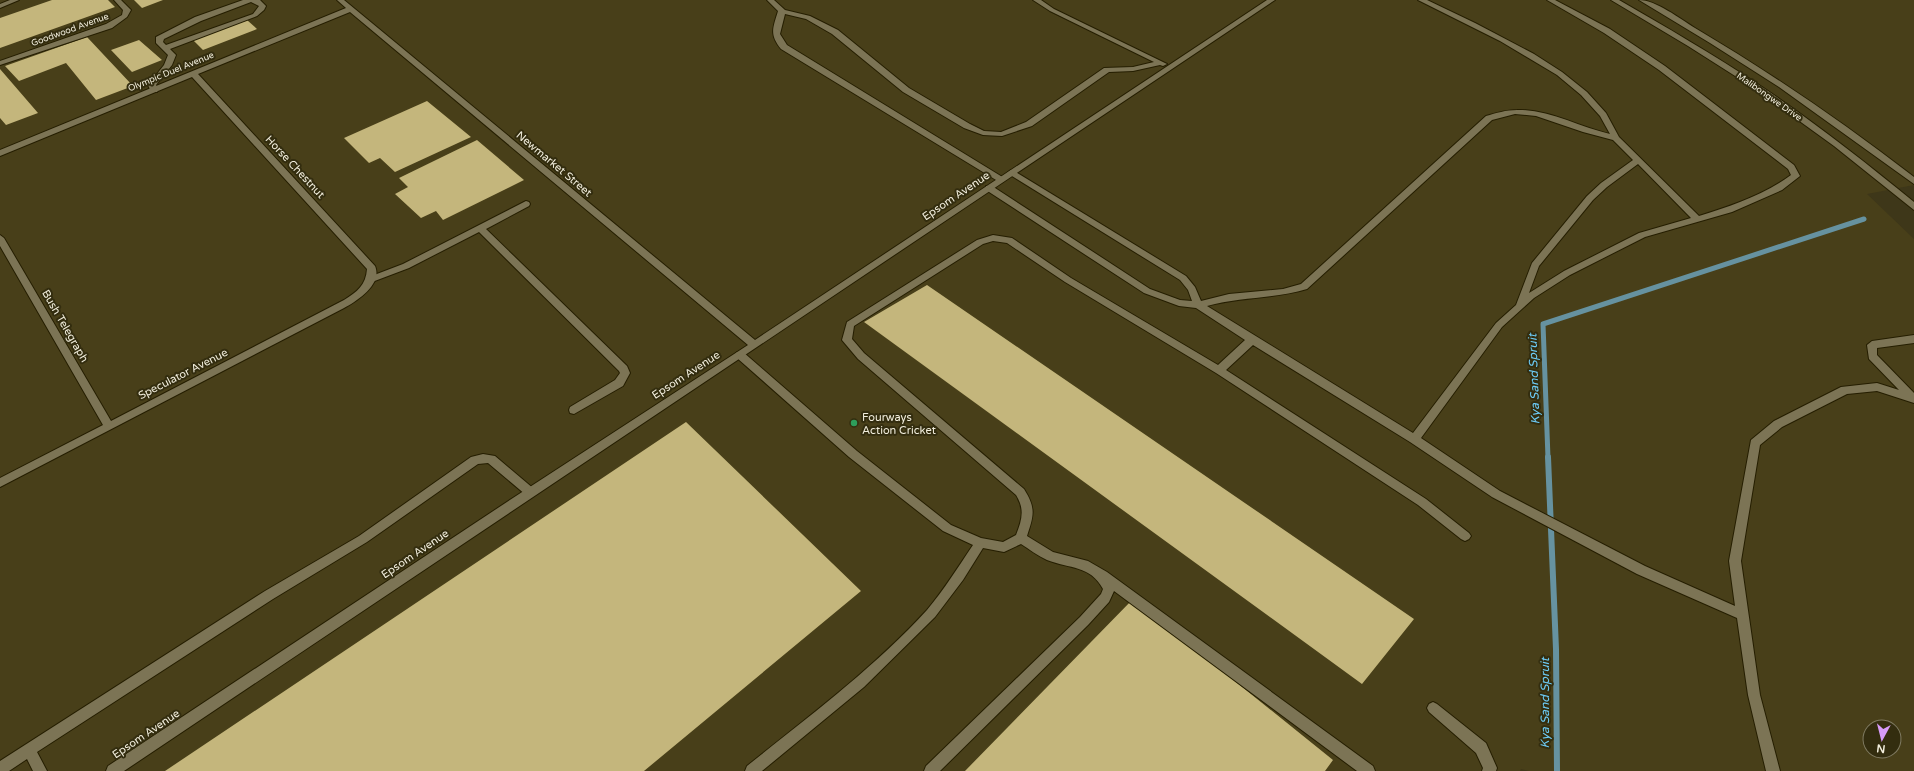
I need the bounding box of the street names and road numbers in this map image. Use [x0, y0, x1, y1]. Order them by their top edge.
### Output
street label: Goodwood Avenue [30, 11, 110, 49]
street label: Olympic Duel Avenue [126, 50, 216, 94]
street label: Malibongwe Drive [1734, 70, 1804, 124]
street label: Newmarket Street [514, 129, 594, 199]
street label: Horse Chestnut [263, 133, 327, 201]
street label: Epsom Avenue [920, 169, 992, 223]
street label: Bush Telegraph [39, 288, 91, 364]
street label: Speculator Avenue [136, 346, 230, 402]
street label: Epsom Avenue [650, 348, 722, 402]
street label: Epsom Avenue [379, 527, 451, 581]
street label: Epsom Avenue [110, 707, 182, 761]

